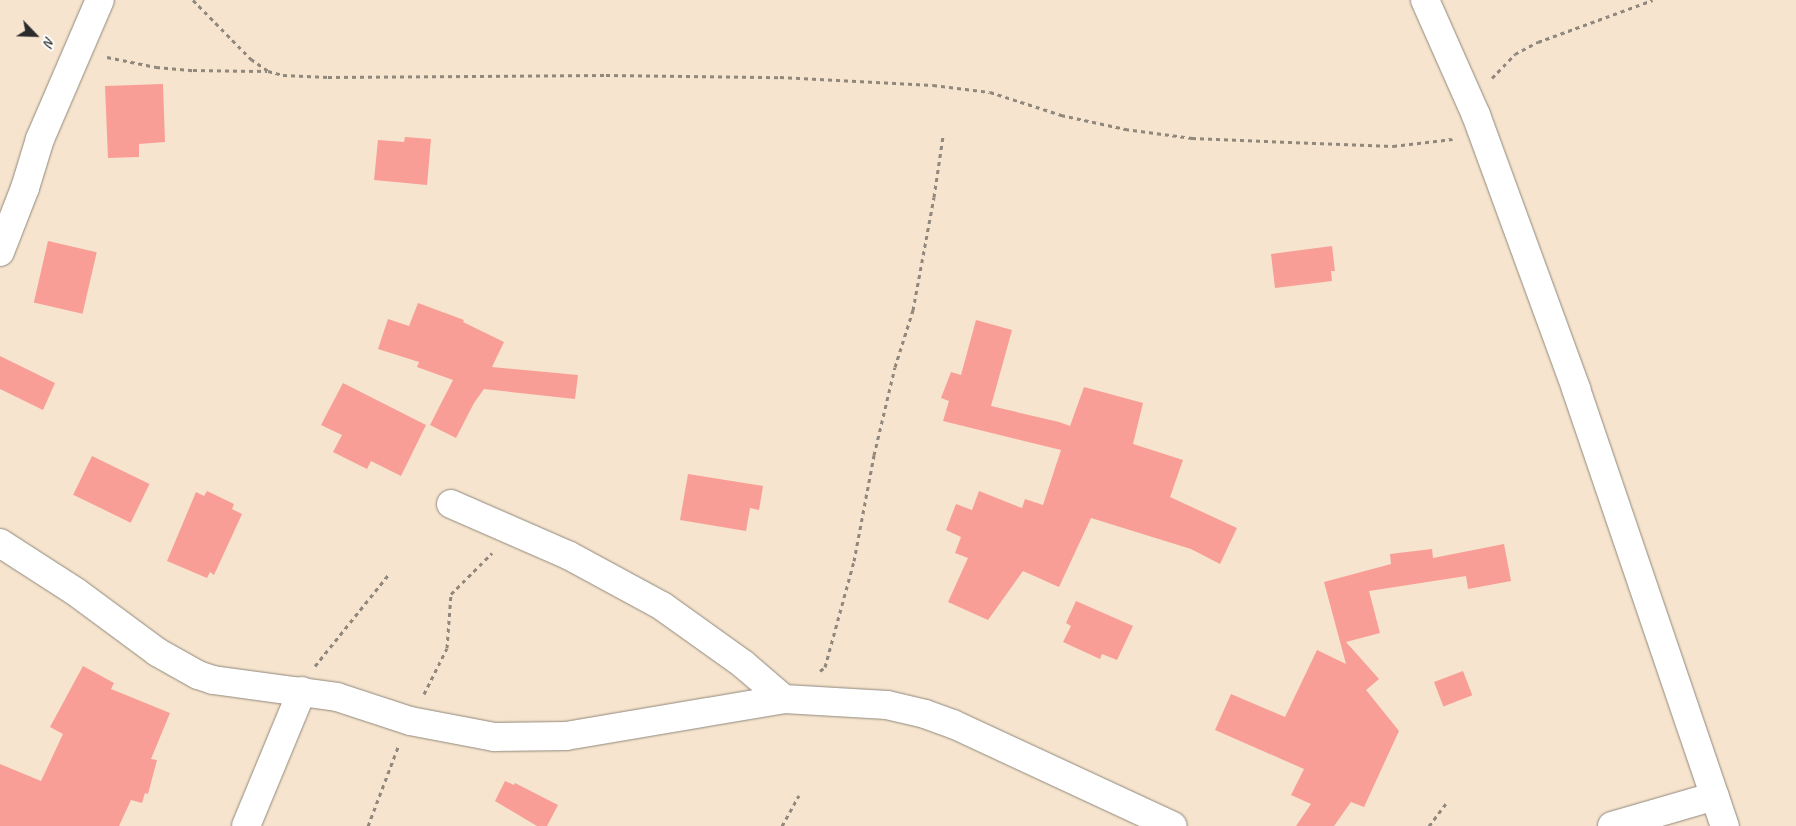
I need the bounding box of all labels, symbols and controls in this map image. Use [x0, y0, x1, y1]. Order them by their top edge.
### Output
north arrow [10, 10, 60, 60]
text: N [40, 34, 59, 49]

